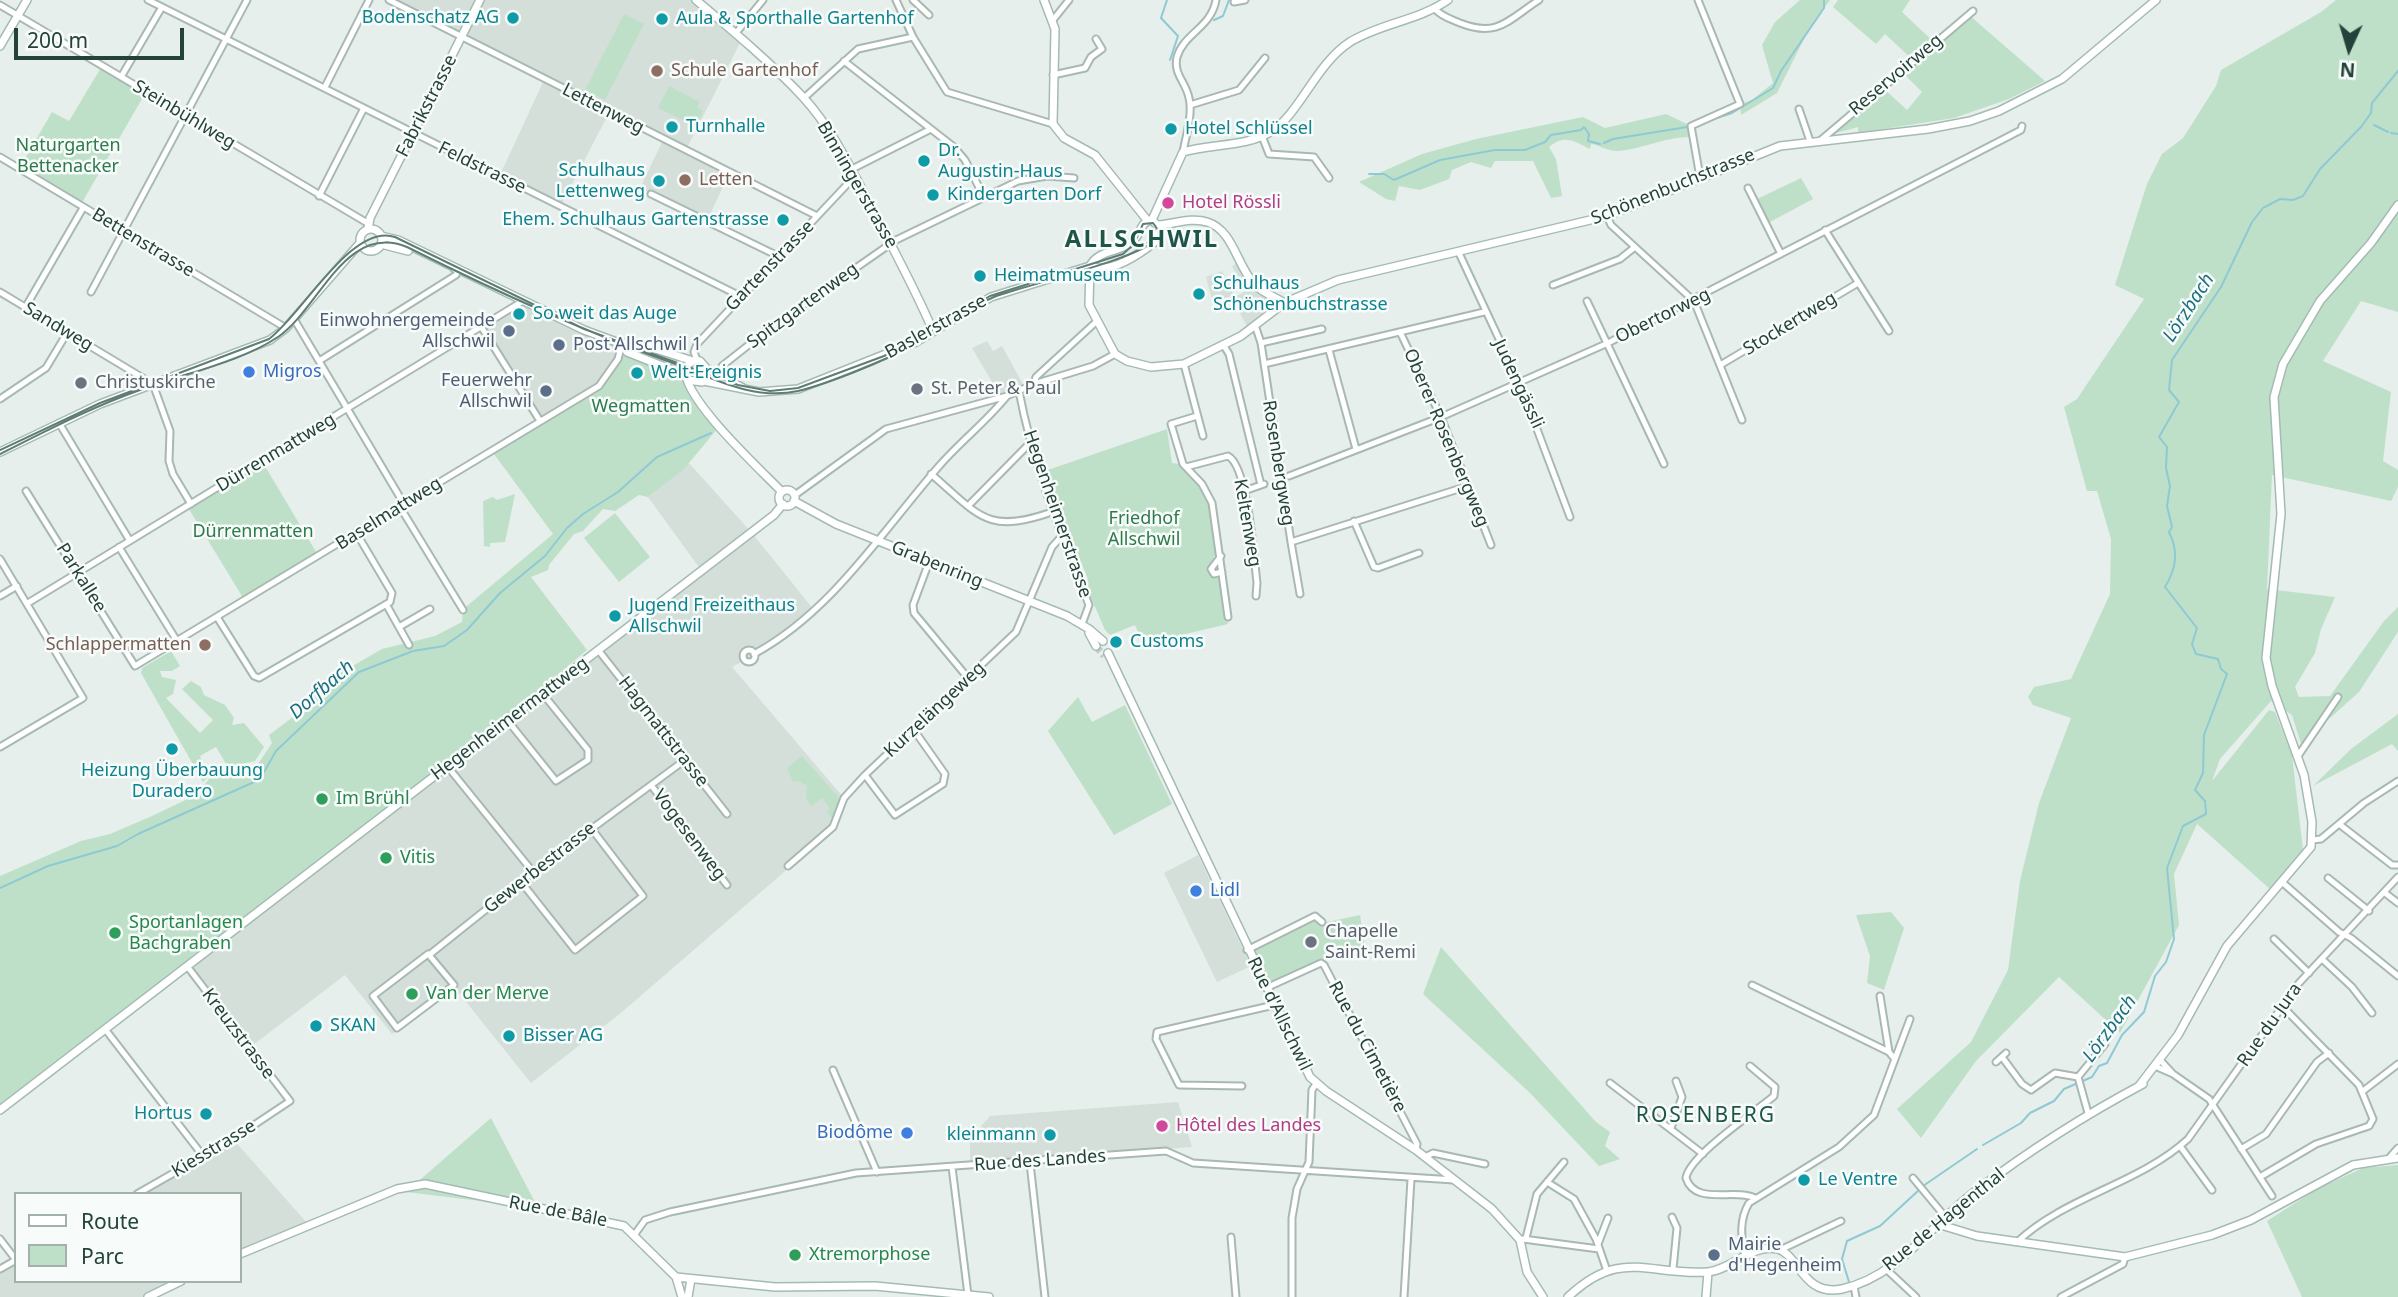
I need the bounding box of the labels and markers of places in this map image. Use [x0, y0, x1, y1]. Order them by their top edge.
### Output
place label: Bodenschatz AG [362, 7, 499, 29]
place label: Aula & Sporthalle Gartenhof [676, 8, 914, 30]
marker: Bodenschatz AG [505, 10, 521, 26]
marker: Aula & Sporthalle Gartenhof [654, 11, 670, 27]
place label: Schule Gartenhof [671, 60, 818, 82]
marker: Schule Gartenhof [649, 63, 665, 79]
place label: Turnhalle [686, 116, 765, 138]
place label: Hotel Schlüssel [1185, 118, 1313, 140]
marker: Turnhalle [664, 119, 680, 135]
marker: Hotel Schlüssel [1163, 121, 1179, 137]
place label: Dr. Augustin-Haus [938, 140, 1063, 182]
marker: Dr. Augustin-Haus [916, 153, 932, 169]
place label: Schulhaus Lettenweg [556, 160, 645, 202]
place label: Letten [699, 169, 753, 191]
marker: Letten [677, 172, 693, 188]
marker: Schulhaus Lettenweg [651, 173, 667, 189]
place label: Kindergarten Dorf [947, 184, 1101, 206]
marker: Kindergarten Dorf [925, 187, 941, 203]
place label: Hotel Rössli [1182, 192, 1281, 214]
marker: Hotel Rössli [1160, 195, 1176, 211]
place label: Ehem. Schulhaus Gartenstrasse [502, 209, 769, 231]
marker: Ehem. Schulhaus Gartenstrasse [775, 212, 791, 228]
place label: Heimatmuseum [994, 265, 1130, 287]
marker: Heimatmuseum [972, 268, 988, 284]
place label: Schulhaus Schönenbuchstrasse [1213, 273, 1388, 316]
marker: Schulhaus Schönenbuchstrasse [1191, 286, 1207, 302]
place label: So weit das Auge [533, 303, 677, 325]
marker: So weit das Auge [511, 306, 527, 322]
place label: Einwohnergemeinde Allschwil [319, 310, 495, 352]
marker: Einwohnergemeinde Allschwil [501, 323, 517, 339]
place label: Post Allschwil 1 [573, 334, 702, 356]
marker: Post Allschwil 1 [551, 337, 567, 353]
place label: Migros [263, 361, 322, 383]
place label: Welt-Ereignis [651, 362, 762, 384]
marker: Migros [241, 364, 257, 380]
marker: Welt-Ereignis [629, 365, 645, 381]
place label: Feuerwehr Allschwil [441, 370, 532, 412]
place label: Christuskirche [95, 372, 216, 394]
marker: Christuskirche [73, 375, 89, 391]
place label: St. Peter & Paul [931, 378, 1061, 400]
marker: St. Peter & Paul [909, 381, 925, 397]
marker: Feuerwehr Allschwil [538, 383, 554, 399]
place label: Jugend Freizeithaus Allschwil [629, 595, 795, 638]
marker: Jugend Freizeithaus Allschwil [607, 608, 623, 624]
place label: Customs [1130, 631, 1204, 653]
place label: Schlappermatten [46, 634, 191, 656]
marker: Customs [1108, 634, 1124, 650]
marker: Schlappermatten [197, 637, 213, 653]
marker: Heizung Überbauung Duradero [164, 741, 180, 757]
place label: Heizung Überbauung Duradero [81, 760, 263, 802]
place label: Im Brühl [336, 788, 410, 810]
marker: Im Brühl [314, 791, 330, 807]
place label: Vitis [400, 847, 435, 869]
marker: Vitis [378, 850, 394, 866]
place label: Lidl [1210, 880, 1240, 902]
marker: Lidl [1188, 883, 1204, 899]
place label: Sportanlagen Bachgraben [129, 912, 243, 954]
place label: Chapelle Saint-Remi [1325, 921, 1416, 964]
marker: Sportanlagen Bachgraben [107, 925, 123, 941]
marker: Chapelle Saint-Remi [1303, 934, 1319, 950]
place label: Van der Merve [426, 983, 549, 1005]
marker: Van der Merve [404, 986, 420, 1002]
place label: SKAN [330, 1015, 376, 1037]
marker: SKAN [308, 1018, 324, 1034]
place label: Bisser AG [523, 1025, 603, 1047]
marker: Bisser AG [501, 1028, 517, 1044]
place label: Hortus [134, 1103, 192, 1125]
marker: Hortus [198, 1106, 214, 1122]
place label: Hôtel des Landes [1176, 1115, 1321, 1137]
marker: Hôtel des Landes [1154, 1118, 1170, 1134]
place label: Biodôme [817, 1122, 893, 1144]
place label: kleinmann [947, 1124, 1036, 1146]
marker: Biodôme [899, 1125, 915, 1141]
marker: kleinmann [1042, 1127, 1058, 1143]
place label: Le Ventre [1818, 1169, 1898, 1191]
marker: Le Ventre [1796, 1172, 1812, 1188]
place label: Mairie d'Hegenheim [1728, 1234, 1842, 1276]
place label: Xtremorphose [809, 1244, 930, 1266]
marker: Xtremorphose [787, 1247, 803, 1263]
marker: Mairie d'Hegenheim [1706, 1247, 1722, 1263]

